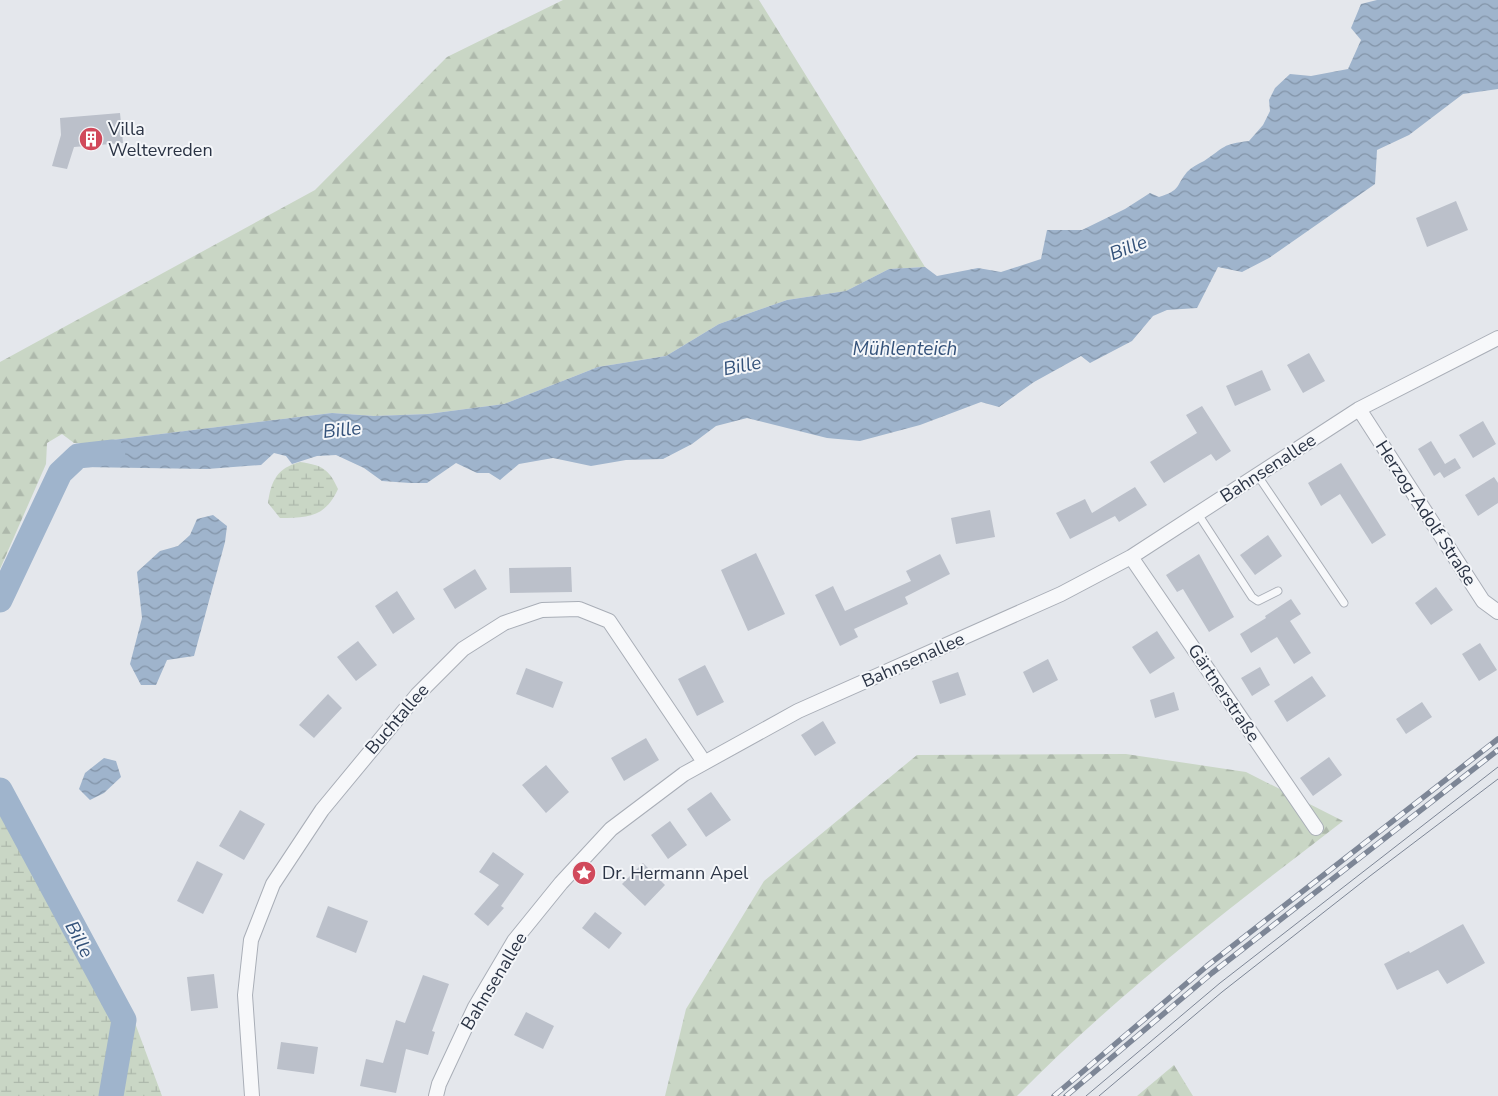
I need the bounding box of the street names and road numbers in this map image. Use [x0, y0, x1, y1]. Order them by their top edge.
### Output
street label: Bahnsenallee [1215, 428, 1321, 508]
street label: Herzog-Adolf Straße [1370, 436, 1482, 590]
street label: Bahnsenallee [858, 627, 968, 693]
street label: Gärtnerstraße [1182, 639, 1266, 747]
street label: Buchtallee [360, 679, 434, 759]
street label: Bahnsenallee [455, 928, 533, 1034]

